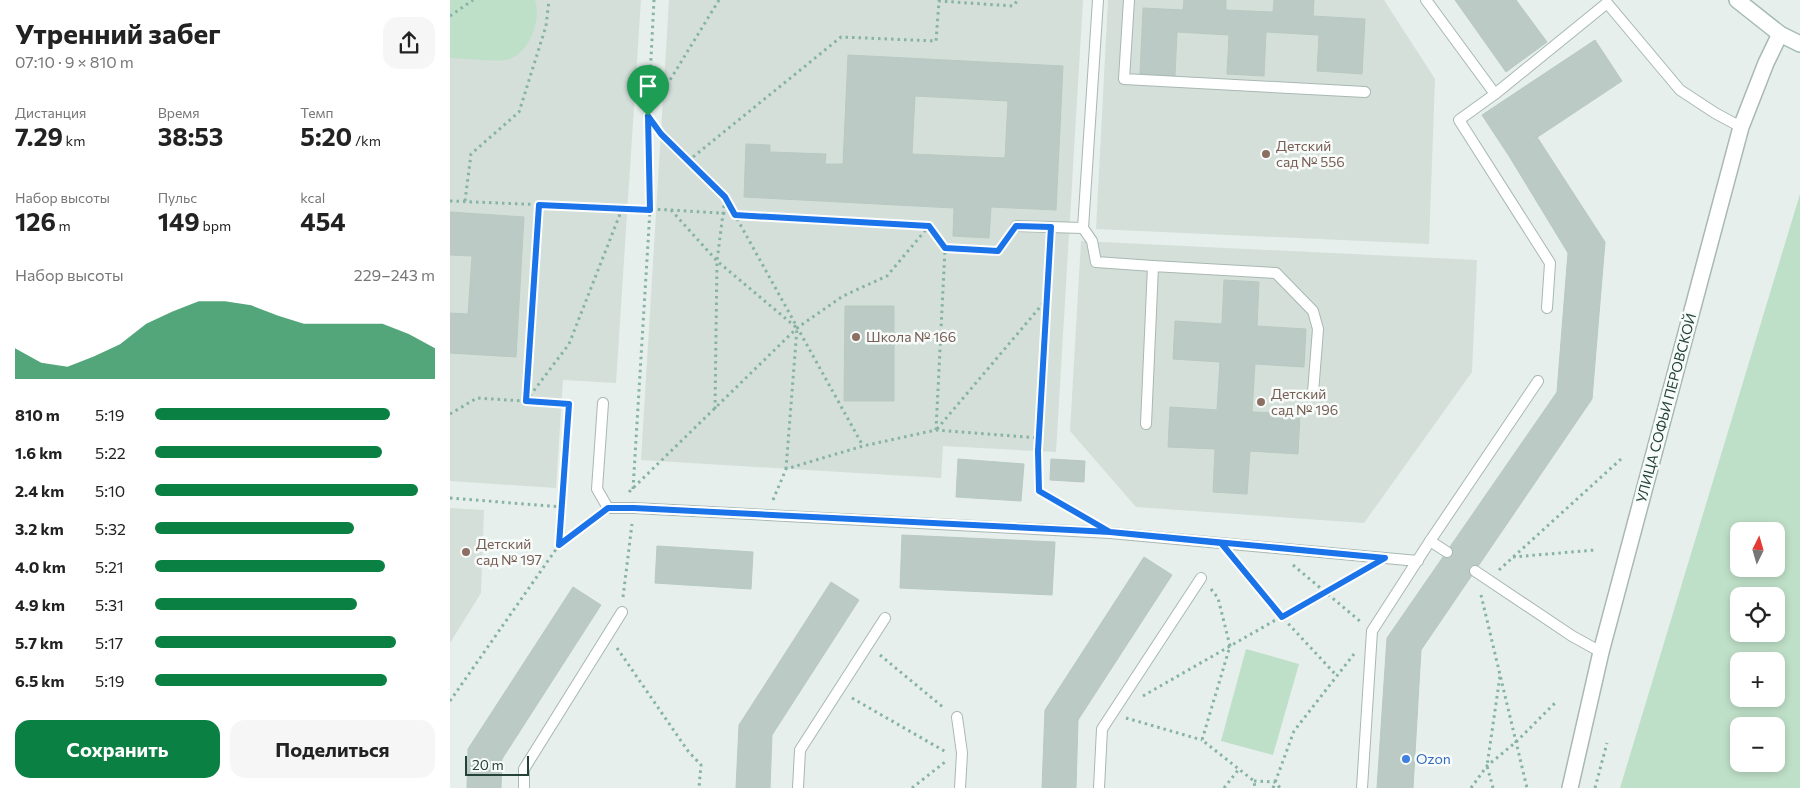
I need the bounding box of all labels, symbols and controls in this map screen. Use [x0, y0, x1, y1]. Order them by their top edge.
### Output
text: Утренний забег [15, 16, 221, 50]
button: share [383, 17, 435, 69]
text: 07:10 · 9 × 810 m [15, 52, 134, 71]
pin [627, 65, 669, 116]
icon: arrive [634, 72, 662, 100]
text: Дистанция [15, 104, 86, 121]
text: Время [158, 104, 200, 121]
text: Темп [300, 104, 334, 121]
text: 7.29 [15, 121, 63, 151]
text: 38:53 [158, 121, 223, 151]
text: 5:20 [300, 121, 352, 151]
text: km [63, 132, 85, 149]
text: /km [352, 132, 381, 149]
place label: Детский сад № 556 [1276, 137, 1345, 170]
marker: Детский сад № 556 [1260, 148, 1272, 160]
text: Набор высоты [15, 189, 110, 206]
text: Пульс [158, 189, 197, 206]
text: kcal [300, 189, 325, 206]
text: 126 [15, 206, 56, 236]
text: 149 [158, 206, 200, 236]
text: 454 [300, 206, 346, 236]
text: m [56, 217, 71, 234]
text: bpm [200, 217, 231, 234]
text: Набор высоты [15, 265, 124, 284]
text: 229–243 m [354, 265, 435, 284]
street label: УЛИЦА СОФЬИ ПЕРОВСКОЙ [1632, 311, 1699, 505]
place label: Школа № 166 [866, 328, 956, 345]
marker: Школа № 166 [850, 331, 862, 343]
place label: Детский сад № 196 [1271, 385, 1338, 418]
marker: Детский сад № 196 [1255, 396, 1267, 408]
text: 810 m [15, 405, 60, 424]
text: 5:19 [95, 405, 125, 424]
text: 1.6 km [15, 443, 62, 462]
text: 5:22 [95, 443, 126, 462]
text: 2.4 km [15, 481, 64, 500]
text: 5:10 [95, 481, 125, 500]
text: 3.2 km [15, 519, 64, 538]
text: 5:32 [95, 519, 126, 538]
north arrow [1730, 522, 1785, 578]
map controls [1730, 522, 1785, 772]
place label: Детский сад № 197 [476, 535, 542, 568]
marker: Детский сад № 197 [460, 546, 472, 558]
text: 4.0 km [15, 557, 66, 576]
text: 5:21 [95, 557, 124, 576]
button: locate [1730, 587, 1785, 642]
text: 4.9 km [15, 595, 65, 614]
text: 5:31 [95, 595, 124, 614]
text: 5.7 km [15, 633, 63, 652]
text: 5:17 [95, 633, 123, 652]
button: + [1730, 652, 1785, 707]
text: 6.5 km [15, 671, 64, 690]
text: 5:19 [95, 671, 125, 690]
button: − [1730, 717, 1785, 772]
button: Сохранить [15, 720, 220, 778]
button: Поделиться [230, 720, 435, 778]
place label: Ozon [1416, 750, 1451, 767]
scale bar [465, 753, 529, 776]
marker: Ozon [1400, 753, 1412, 765]
text: 20 m [472, 756, 504, 773]

